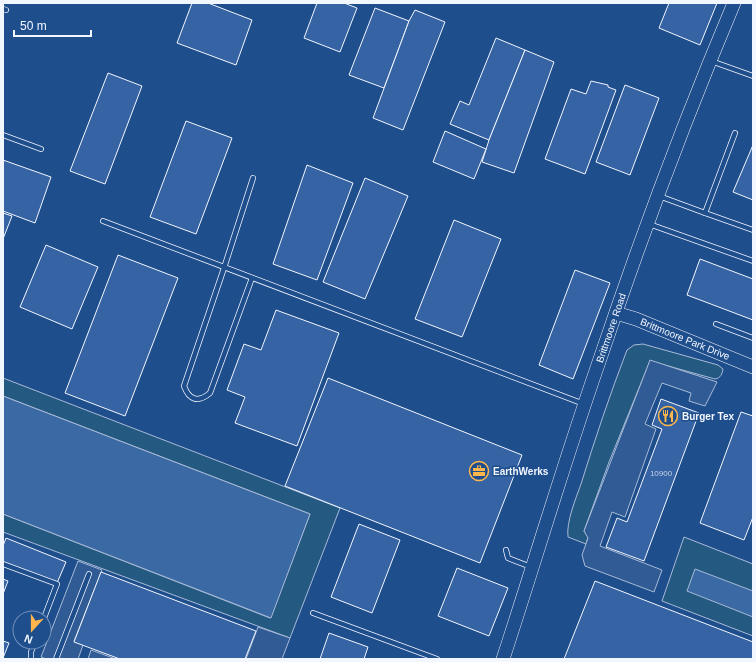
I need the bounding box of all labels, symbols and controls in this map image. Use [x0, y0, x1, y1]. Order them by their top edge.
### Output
scale bar [14, 12, 91, 38]
text: 50 m [20, 19, 47, 33]
street label: Brittmoore Road [594, 292, 628, 364]
street label: Brittmoore Park Drive [639, 316, 732, 362]
restaurant icon: Burger Tex [657, 405, 679, 427]
place label: Burger Tex [682, 411, 734, 422]
office icon: EarthWerks [468, 460, 490, 482]
place label: EarthWerks [493, 466, 549, 477]
house number: 10900 [650, 469, 673, 478]
north arrow [12, 610, 52, 650]
text: N [23, 632, 34, 646]

